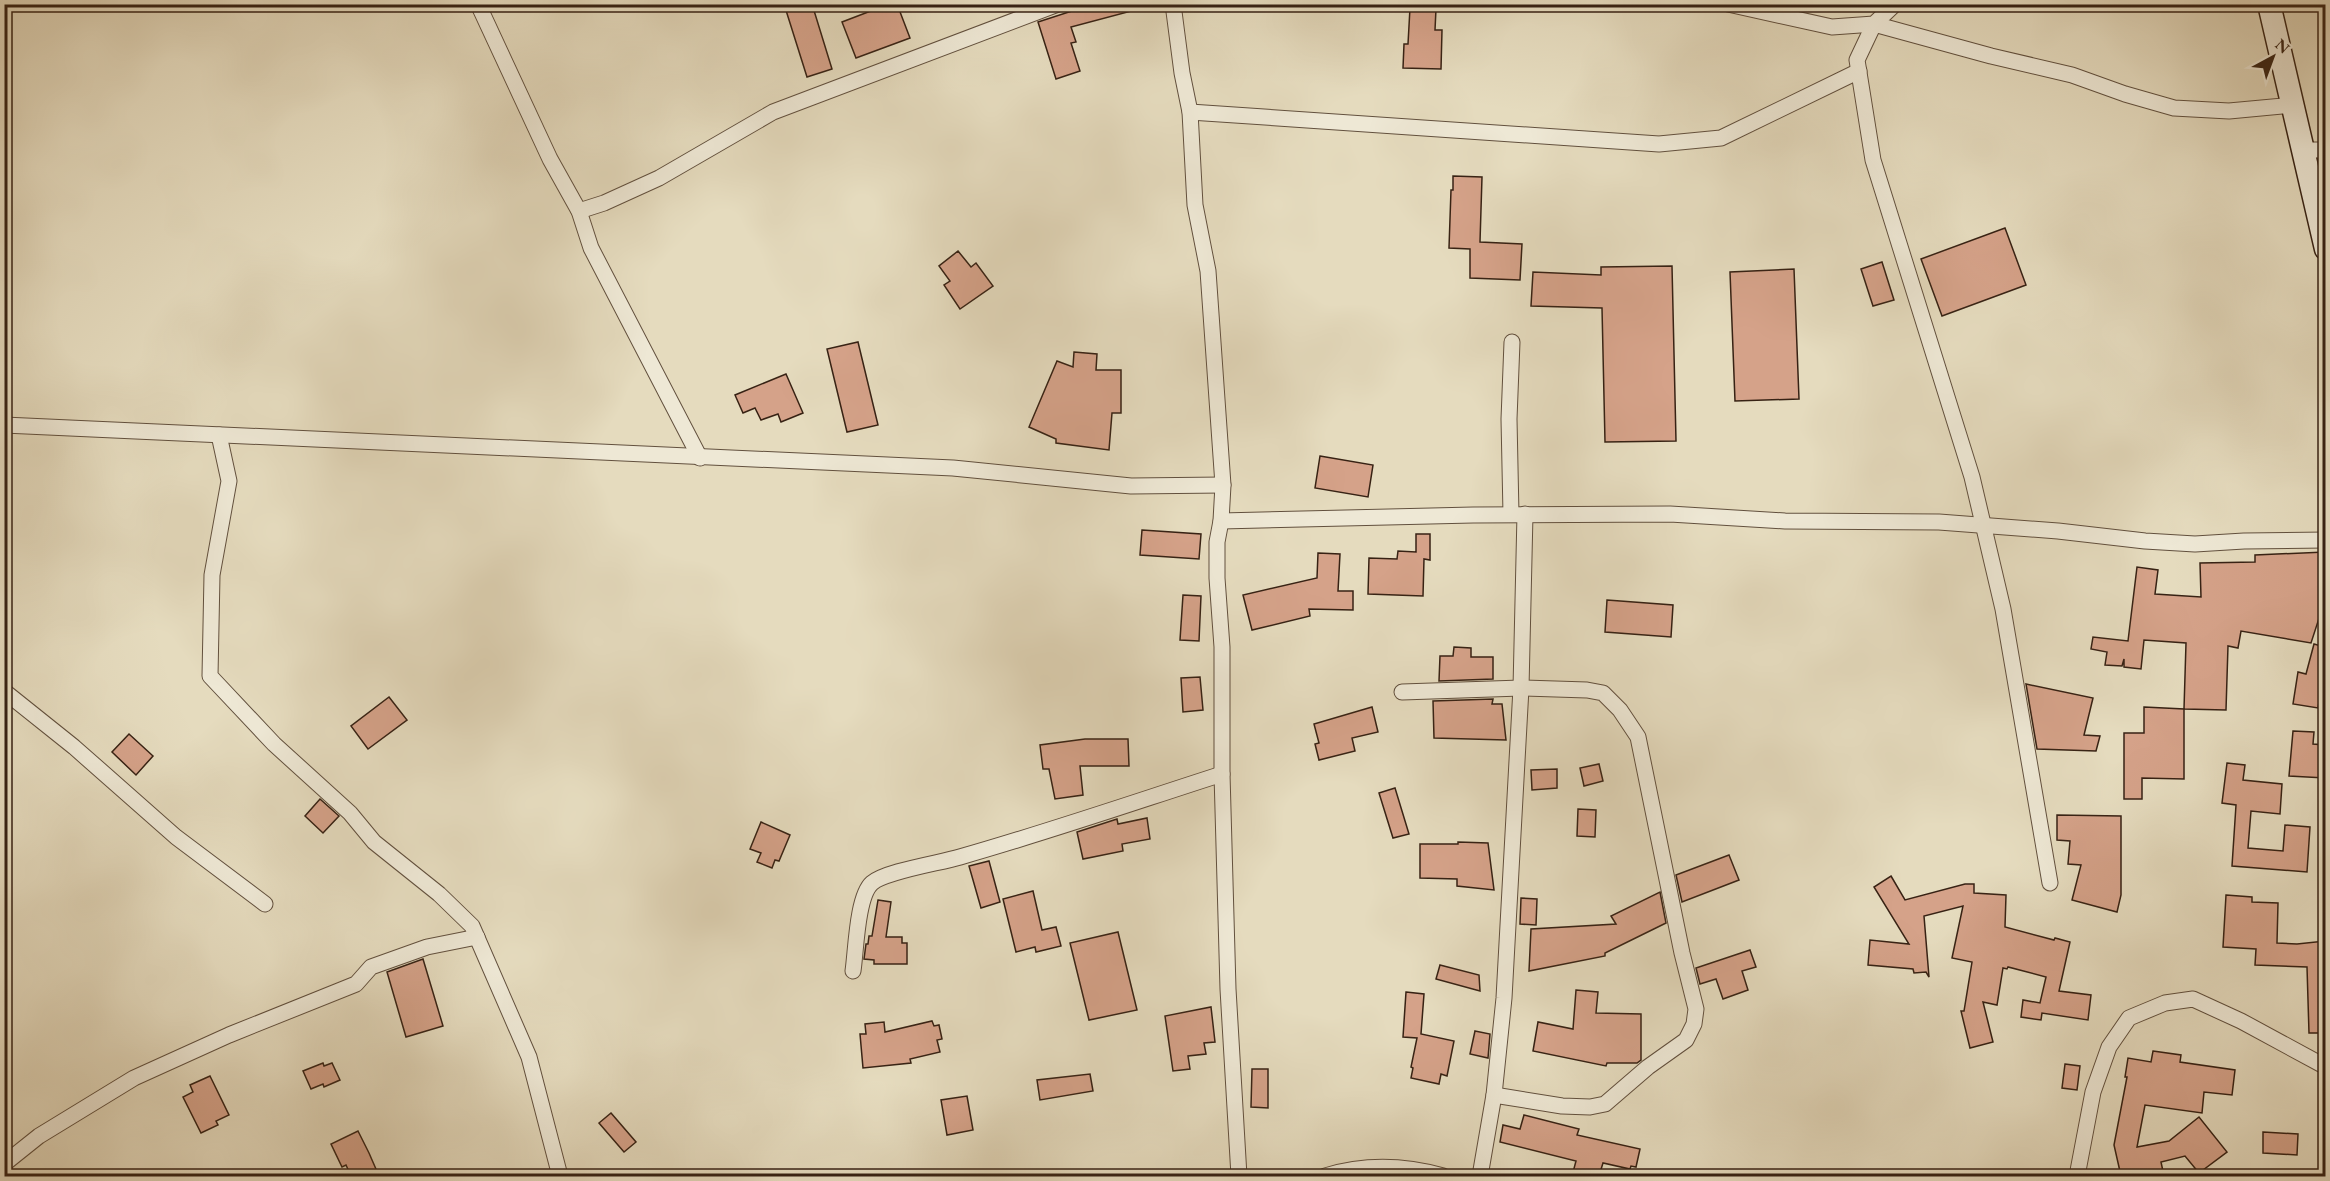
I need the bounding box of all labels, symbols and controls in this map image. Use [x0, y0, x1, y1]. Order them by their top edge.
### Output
north arrow [2243, 27, 2303, 87]
text: N [2271, 34, 2294, 58]

